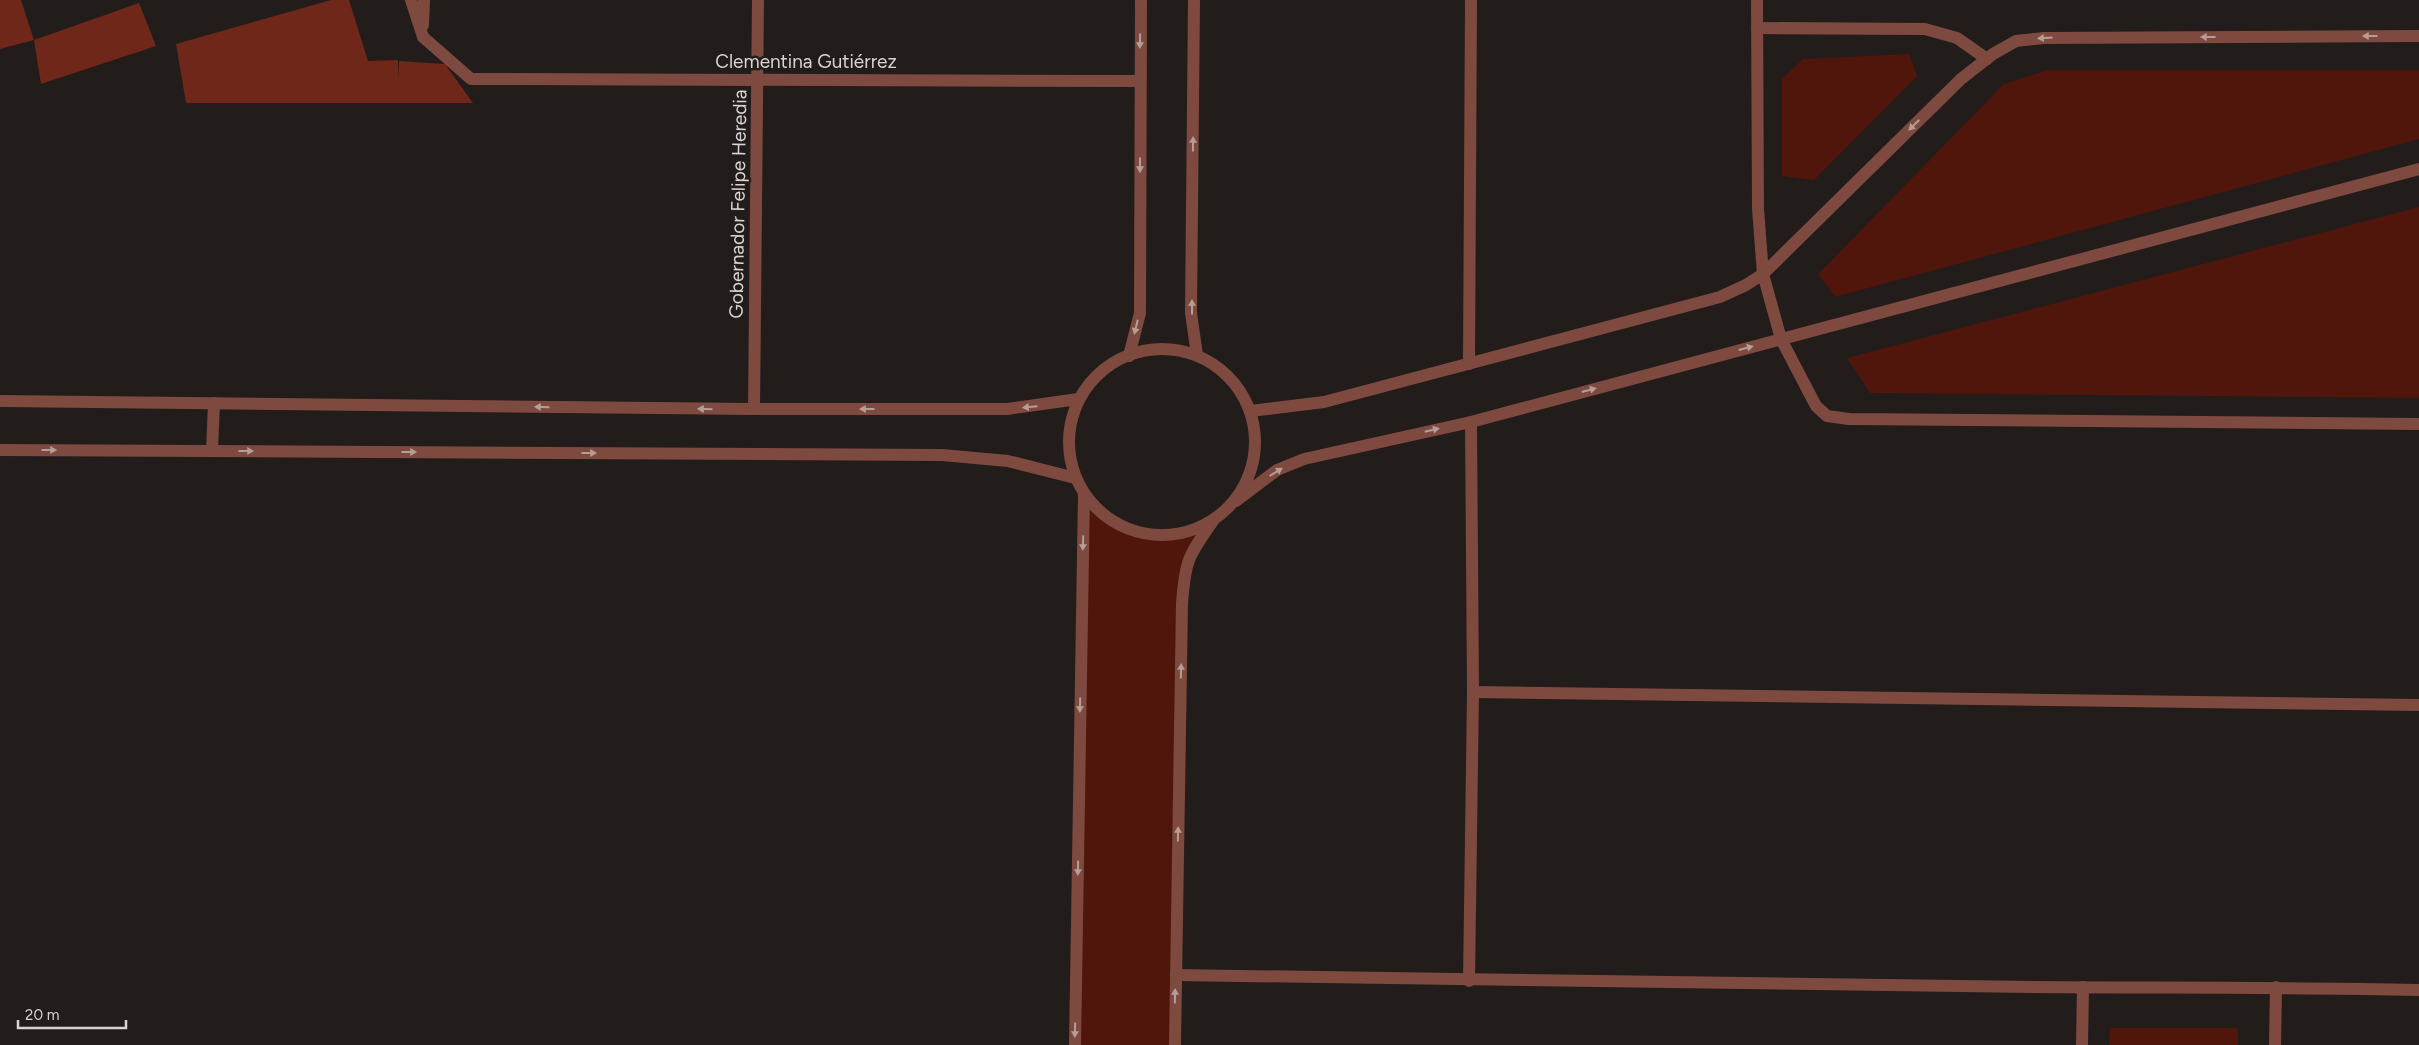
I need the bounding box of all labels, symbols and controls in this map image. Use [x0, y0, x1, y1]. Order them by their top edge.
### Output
one-way arrow [2362, 32, 2378, 40]
one-way arrow [1136, 33, 1144, 49]
one-way arrow [2200, 33, 2216, 41]
one-way arrow [2037, 35, 2053, 43]
street label: Clementina Gutiérrez [715, 50, 897, 73]
street label: Gobernador Felipe Heredia [725, 89, 751, 319]
one-way arrow [1908, 119, 1920, 131]
one-way arrow [1189, 136, 1197, 152]
one-way arrow [1136, 157, 1144, 173]
one-way arrow [1188, 299, 1196, 315]
one-way arrow [1132, 319, 1140, 334]
one-way arrow [1739, 344, 1754, 352]
one-way arrow [1582, 386, 1597, 394]
one-way arrow [534, 403, 550, 411]
one-way arrow [1021, 403, 1037, 411]
one-way arrow [697, 405, 713, 413]
one-way arrow [859, 405, 875, 413]
one-way arrow [1424, 426, 1440, 434]
one-way arrow [41, 446, 57, 454]
one-way arrow [238, 447, 254, 455]
one-way arrow [401, 448, 417, 456]
one-way arrow [581, 449, 597, 457]
one-way arrow [1269, 468, 1282, 477]
one-way arrow [1079, 535, 1087, 551]
one-way arrow [1177, 663, 1185, 679]
one-way arrow [1076, 697, 1084, 713]
one-way arrow [1174, 826, 1182, 842]
one-way arrow [1074, 860, 1082, 876]
one-way arrow [1172, 988, 1180, 1004]
scale bar [18, 998, 125, 1030]
text: 20 m [25, 1006, 59, 1024]
one-way arrow [1071, 1022, 1079, 1038]

